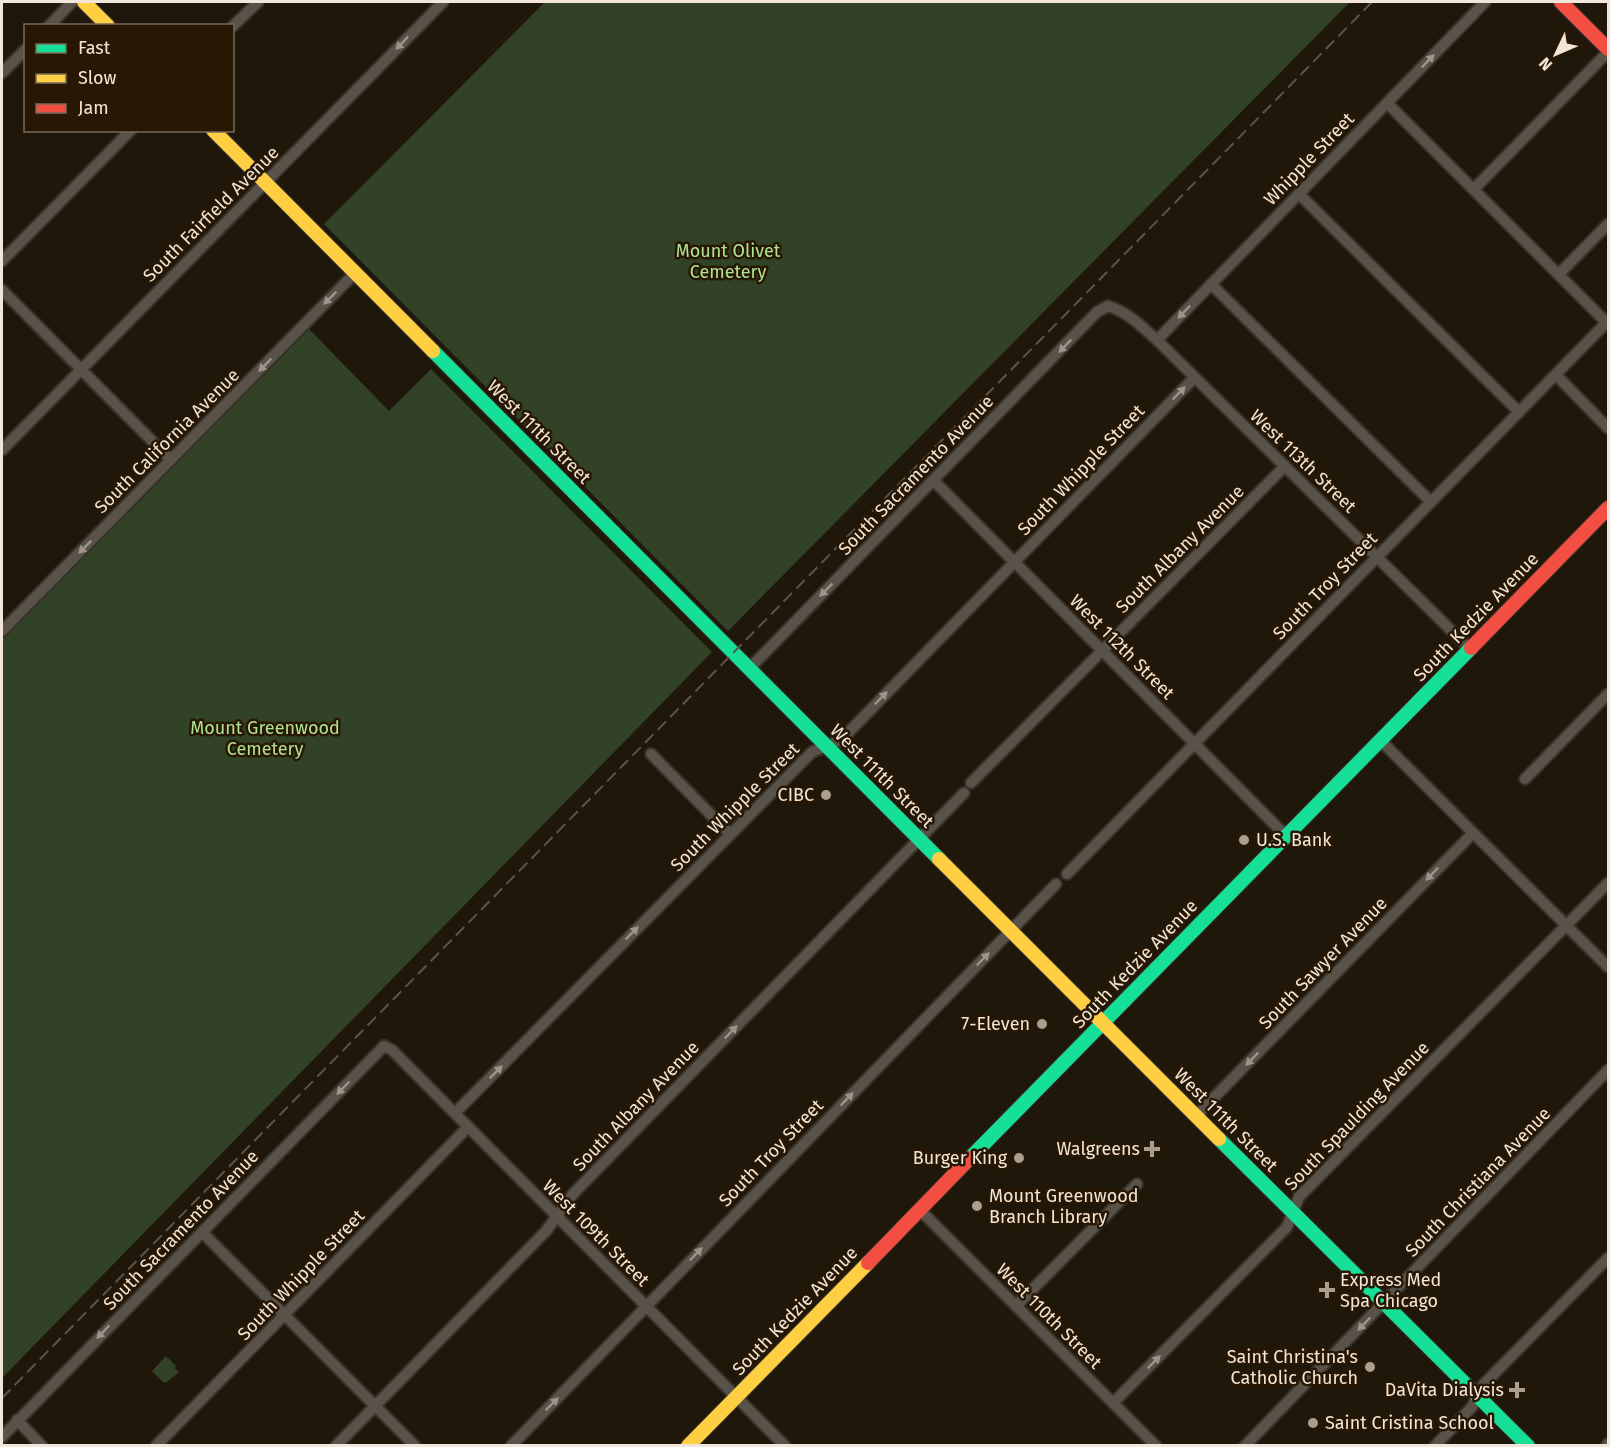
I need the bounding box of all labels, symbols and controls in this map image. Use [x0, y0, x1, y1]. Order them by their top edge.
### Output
legend [24, 24, 234, 132]
north arrow [1526, 24, 1586, 84]
one-way arrow [395, 36, 409, 51]
text: Fast [78, 37, 111, 59]
one-way arrow [1421, 53, 1435, 68]
text: N [1535, 54, 1556, 74]
text: Slow [78, 67, 117, 89]
text: Jam [78, 97, 109, 119]
street label: Whipple Street [1259, 108, 1359, 210]
street label: South Fairfield Avenue [139, 142, 283, 286]
park label: Mount Olivet Cemetery [676, 240, 781, 283]
one-way arrow [324, 291, 338, 305]
one-way arrow [1177, 305, 1191, 319]
one-way arrow [1059, 338, 1073, 352]
one-way arrow [258, 357, 272, 371]
street label: South California Avenue [90, 364, 244, 518]
street label: West 111th Street [483, 376, 596, 489]
one-way arrow [1172, 386, 1186, 401]
street label: South Sacramento Avenue [834, 390, 998, 560]
street label: South Whipple Street [1013, 400, 1149, 540]
street label: West 113th Street [1245, 405, 1361, 518]
street label: South Albany Avenue [1111, 480, 1249, 618]
street label: South Troy Street [1268, 527, 1382, 644]
one-way arrow [79, 539, 93, 553]
street label: South Kedzie Avenue [1409, 548, 1543, 686]
one-way arrow [819, 583, 833, 598]
street label: West 112th Street [1065, 590, 1179, 704]
one-way arrow [874, 690, 888, 705]
park label: Mount Greenwood Cemetery [190, 717, 340, 760]
street label: West 111th Street [826, 720, 939, 833]
street label: South Whipple Street [666, 738, 804, 876]
place label: CIBC [778, 784, 814, 806]
marker: CIBC [819, 788, 833, 802]
place label: U.S. Bank [1256, 829, 1332, 851]
marker: U.S. Bank [1237, 833, 1251, 847]
one-way arrow [1426, 867, 1440, 881]
street label: South Sawyer Avenue [1254, 892, 1392, 1034]
street label: South Kedzie Avenue [1068, 895, 1202, 1033]
one-way arrow [625, 926, 639, 940]
one-way arrow [976, 952, 990, 967]
place label: 7-Eleven [961, 1013, 1030, 1035]
marker: 7-Eleven [1035, 1017, 1049, 1031]
one-way arrow [723, 1025, 737, 1039]
street label: South Albany Avenue [568, 1036, 704, 1176]
street label: South Spaulding Avenue [1280, 1037, 1434, 1195]
one-way arrow [1245, 1051, 1259, 1066]
street label: West 111th Street [1170, 1064, 1283, 1177]
one-way arrow [488, 1065, 502, 1079]
one-way arrow [336, 1081, 350, 1095]
one-way arrow [840, 1091, 854, 1106]
street label: South Troy Street [714, 1094, 828, 1211]
street label: South Christiana Avenue [1401, 1103, 1555, 1261]
place label: Walgreens [1056, 1138, 1140, 1160]
marker: Walgreens [1145, 1142, 1159, 1156]
street label: South Sacramento Avenue [99, 1145, 263, 1315]
place label: Burger King [913, 1147, 1008, 1169]
marker: Burger King [1012, 1151, 1026, 1165]
street label: West 109th Street [538, 1175, 654, 1291]
place label: Mount Greenwood Branch Library [989, 1185, 1138, 1228]
marker: Mount Greenwood Branch Library [970, 1199, 984, 1213]
street label: South Whipple Street [233, 1205, 369, 1345]
street label: South Kedzie Avenue [728, 1242, 862, 1380]
one-way arrow [689, 1247, 703, 1261]
street label: West 110th Street [992, 1259, 1107, 1374]
place label: Express Med Spa Chicago [1340, 1269, 1441, 1312]
marker: Express Med Spa Chicago [1318, 1281, 1336, 1299]
one-way arrow [1357, 1316, 1371, 1330]
one-way arrow [97, 1325, 111, 1339]
place label: Saint Christina's Catholic Church [1227, 1346, 1358, 1389]
one-way arrow [1147, 1355, 1161, 1369]
marker: Saint Christina's Catholic Church [1363, 1360, 1377, 1374]
place label: DaVita Dialysis [1385, 1379, 1504, 1401]
marker: DaVita Dialysis [1508, 1381, 1526, 1399]
one-way arrow [545, 1396, 559, 1411]
place label: Saint Cristina School [1325, 1412, 1494, 1434]
marker: Saint Cristina School [1306, 1416, 1320, 1430]

